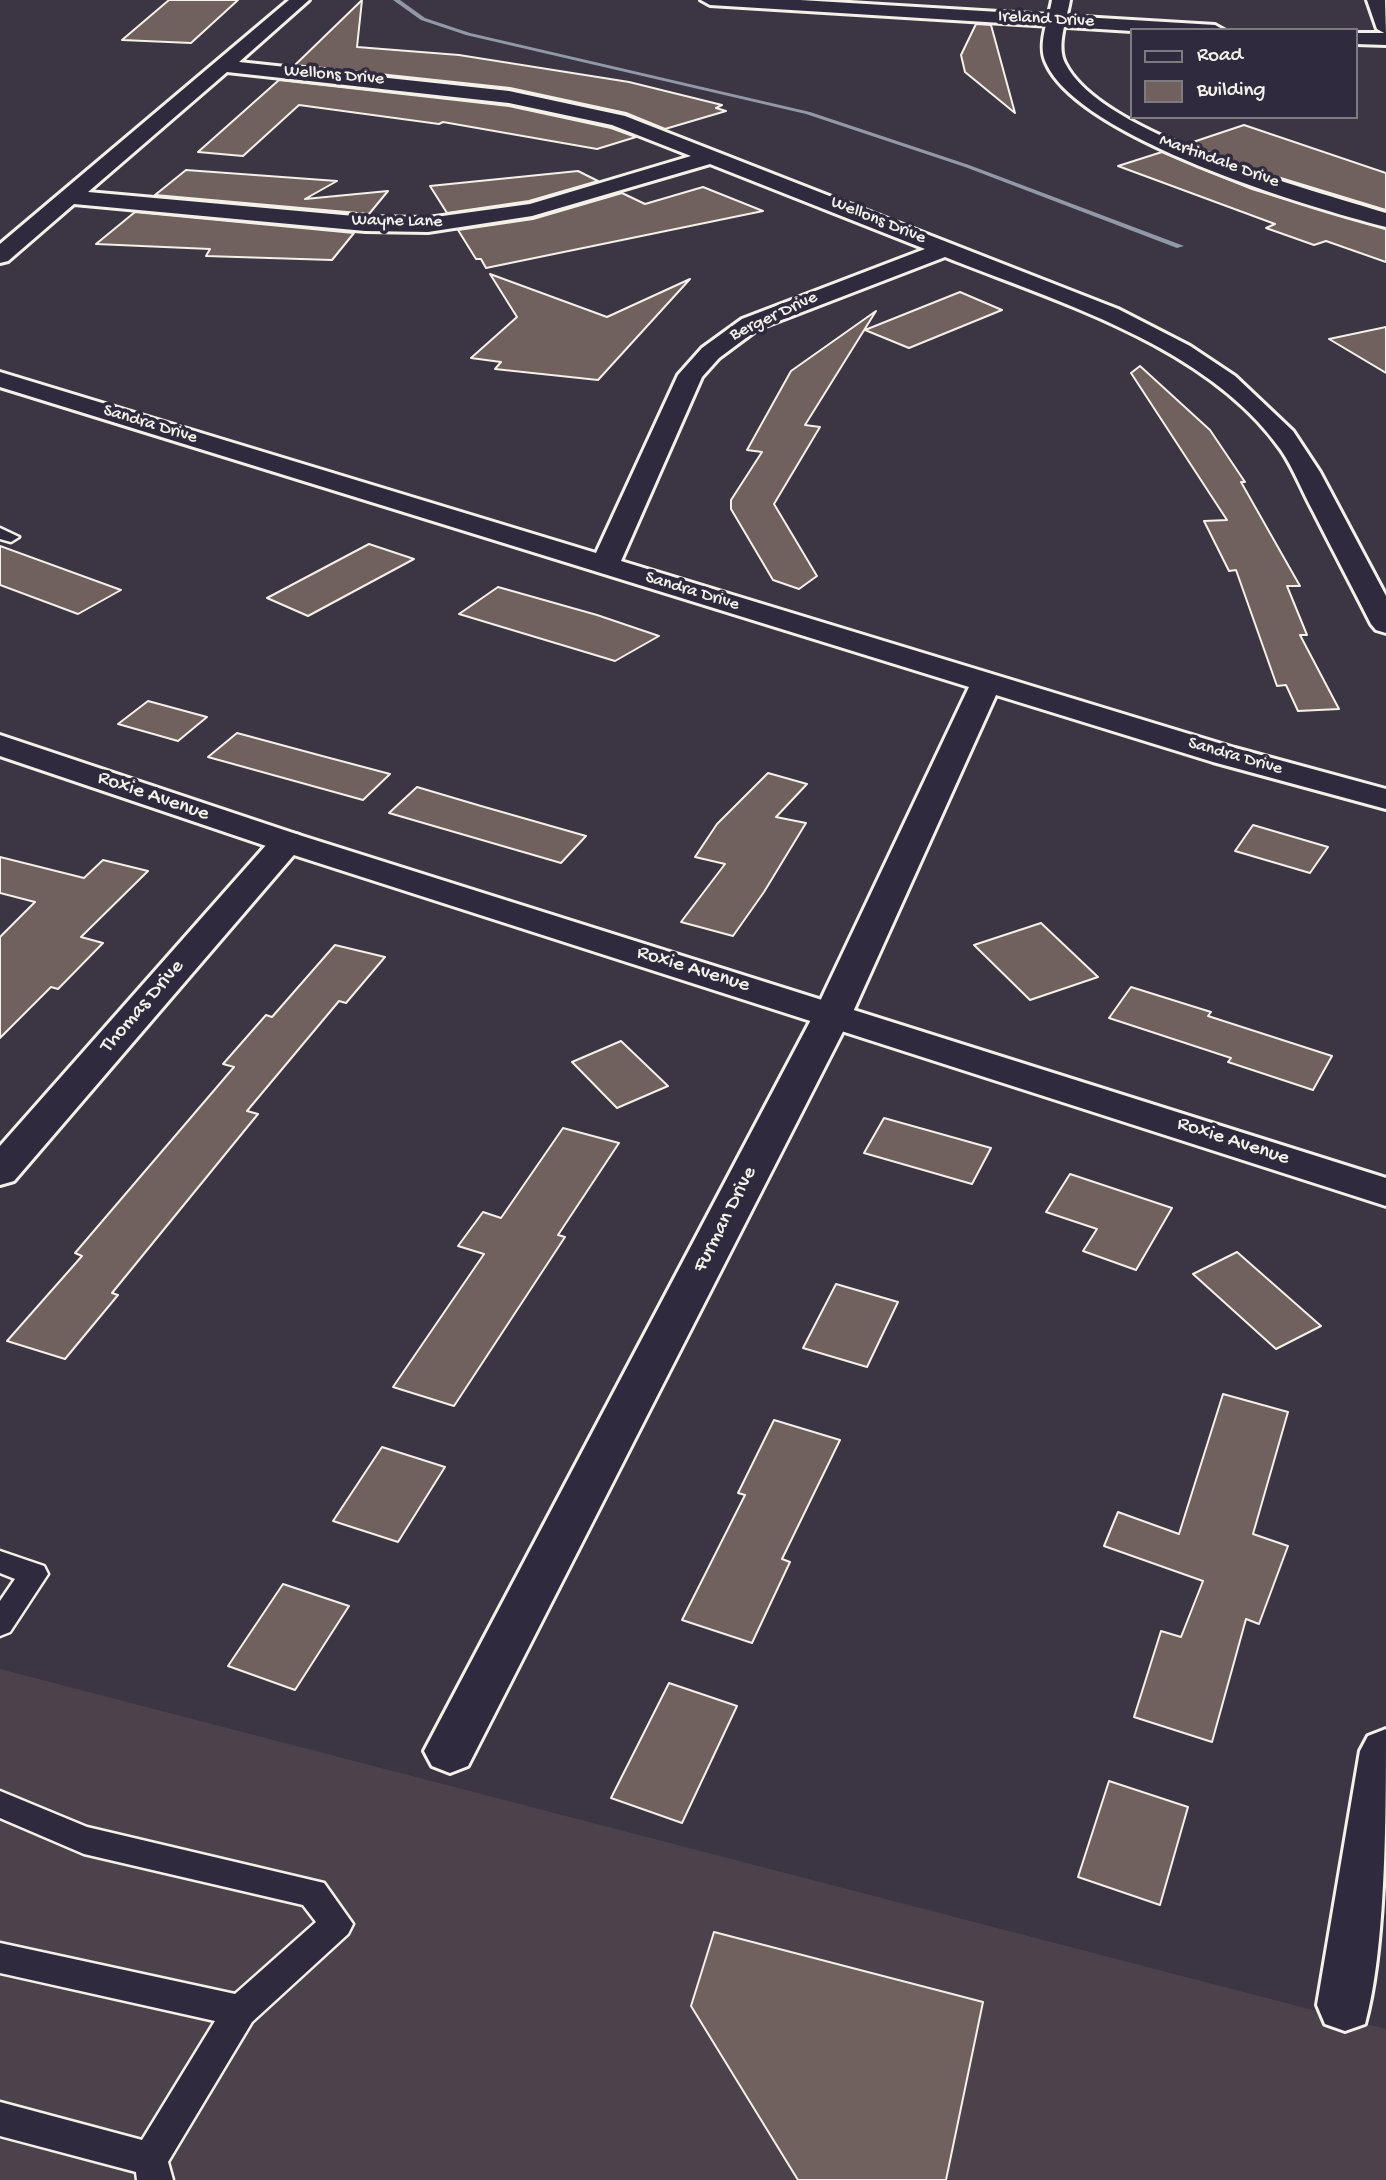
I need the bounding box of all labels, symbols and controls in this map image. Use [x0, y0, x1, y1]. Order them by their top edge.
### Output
street label: Ireland Drive [997, 7, 1095, 33]
legend [1130, 28, 1358, 119]
text: Road [1197, 44, 1243, 69]
street label: Wellons Drive [283, 61, 385, 91]
text: Building [1197, 79, 1266, 104]
street label: Martindale Drive [1156, 130, 1282, 194]
street label: Wellons Drive [827, 192, 929, 250]
street label: Wayne Lane [351, 210, 443, 234]
street label: Berger Drive [727, 287, 821, 347]
street label: Sandra Drive [100, 400, 200, 450]
street label: Sandra Drive [642, 567, 742, 617]
street label: Sandra Drive [1185, 733, 1285, 781]
street label: Roxie Avenue [94, 766, 212, 828]
street label: Roxie Avenue [634, 941, 752, 999]
street label: Thomas Drive [96, 955, 190, 1059]
street label: Roxie Avenue [1174, 1112, 1292, 1172]
street label: Furman Drive [689, 1163, 763, 1277]

